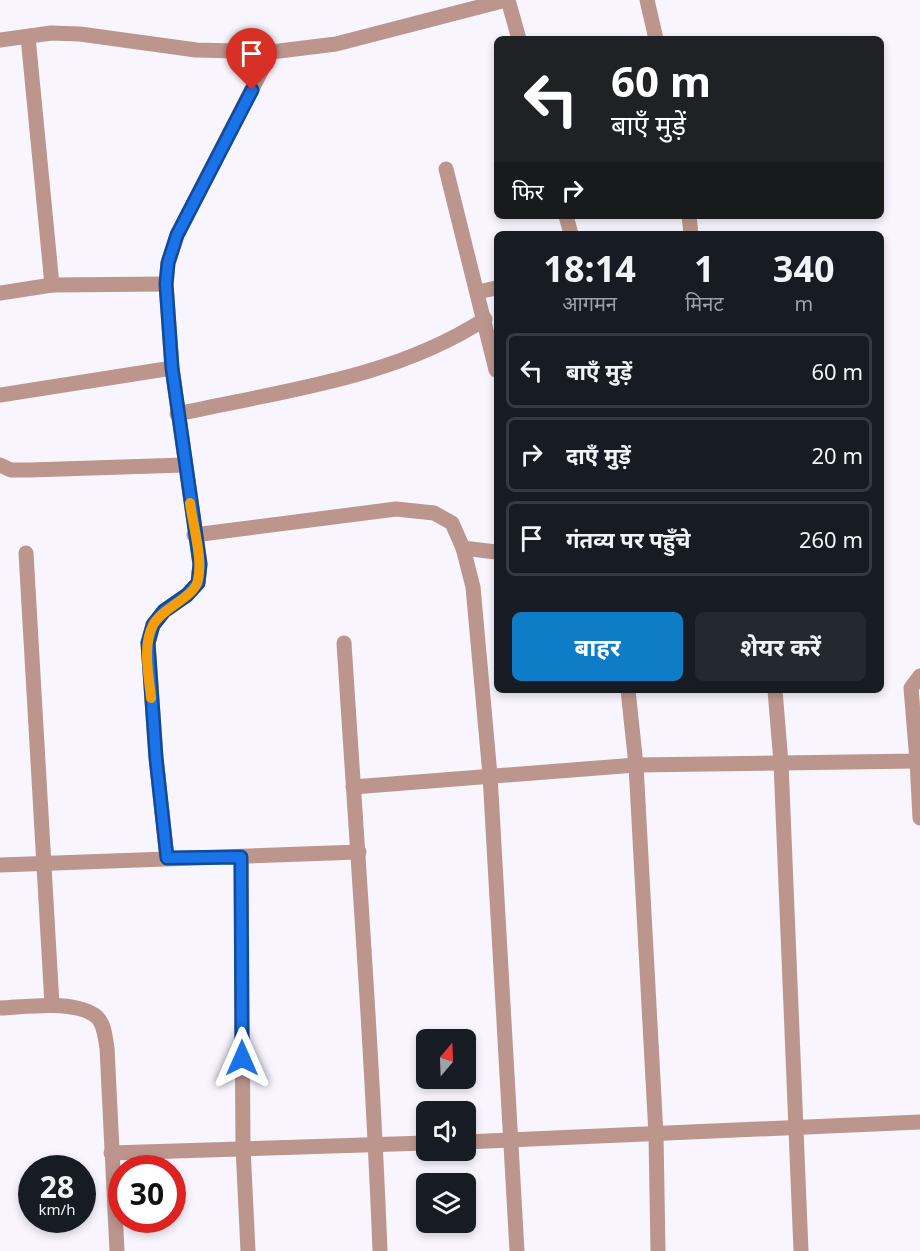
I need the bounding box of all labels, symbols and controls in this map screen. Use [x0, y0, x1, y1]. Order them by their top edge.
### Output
pin [226, 28, 277, 90]
icon: arrive [235, 37, 268, 70]
text: 60 m [611, 52, 711, 109]
icon: left [512, 60, 590, 138]
text: बाएँ मुड़ें [611, 106, 686, 143]
icon: right [556, 174, 589, 207]
text: फिर [512, 176, 544, 206]
text: 18:14 [543, 244, 636, 293]
text: 1 [694, 244, 715, 293]
text: 340 [773, 244, 835, 293]
text: आगमन [562, 290, 617, 317]
text: मिनट [685, 290, 724, 317]
text: m [794, 290, 813, 317]
icon: left [515, 354, 548, 387]
text: बाएँ मुड़ें [566, 356, 632, 386]
text: 60 m [812, 356, 863, 386]
icon: right [515, 438, 548, 471]
text: दाएँ मुड़ें [566, 440, 631, 470]
text: 20 m [812, 440, 863, 470]
icon: arrive [515, 522, 548, 555]
text: गंतव्य पर पहुँचे [566, 524, 691, 554]
text: 260 m [799, 524, 863, 554]
button: बाहर [512, 612, 683, 681]
button: शेयर करें [695, 612, 866, 681]
position arrow [210, 1026, 274, 1090]
north arrow [416, 1029, 476, 1089]
map controls [416, 1029, 476, 1233]
button: sound [416, 1101, 476, 1161]
speed limit sign: 30 [108, 1155, 186, 1233]
text: 28 [40, 1166, 74, 1207]
button: layers [416, 1173, 476, 1233]
text: km/h [39, 1199, 75, 1219]

